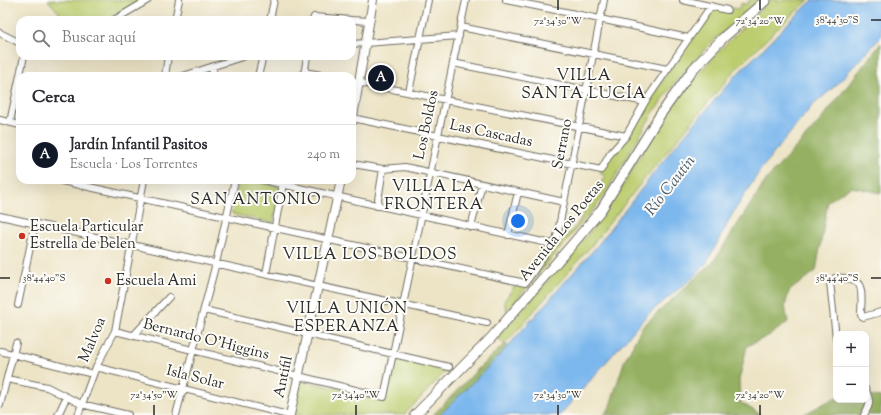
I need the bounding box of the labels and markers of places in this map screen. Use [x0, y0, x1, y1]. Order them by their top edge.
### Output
pin: A [368, 63, 394, 93]
place label: Escuela Particular Estrella de Belen [30, 217, 144, 255]
marker: Escuela Particular Estrella de Belen [17, 231, 27, 241]
place label: Escuela Ami [116, 271, 196, 292]
marker: Escuela Ami [103, 276, 113, 286]

